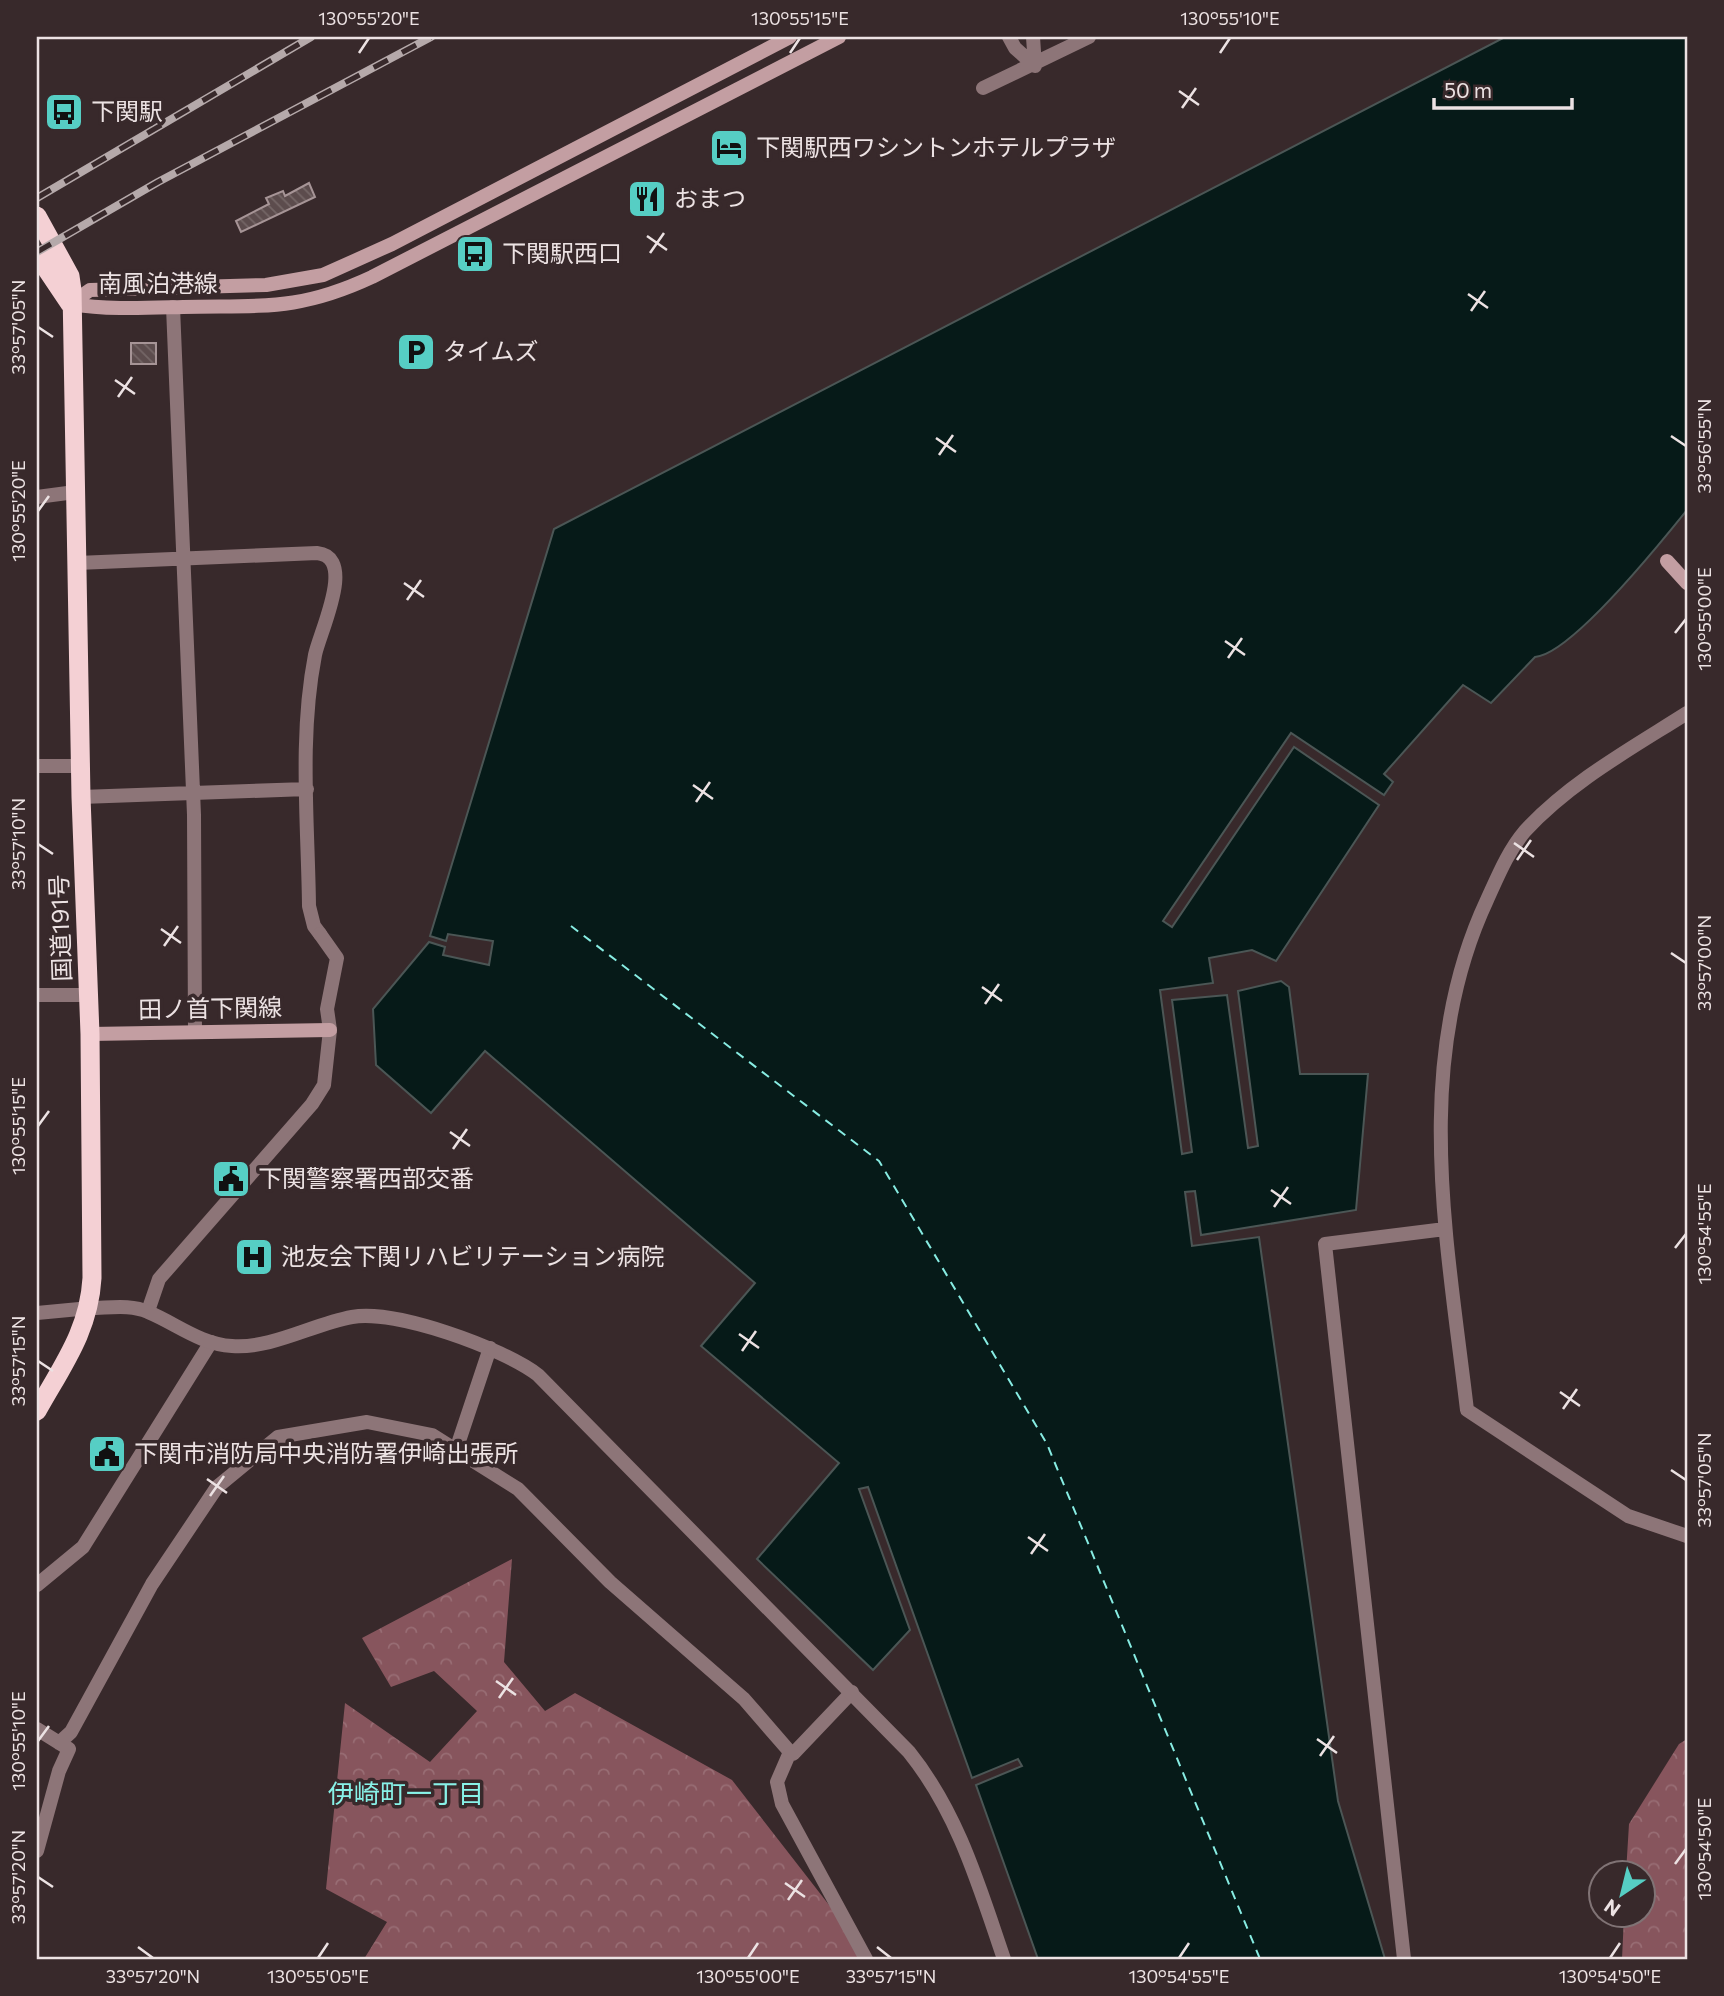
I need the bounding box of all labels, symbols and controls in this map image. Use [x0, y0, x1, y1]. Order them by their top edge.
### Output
text: 130°55'20"E [318, 7, 420, 29]
text: 130°55'15"E [751, 7, 849, 29]
text: 130°55'10"E [1180, 7, 1280, 29]
scale bar [1434, 66, 1572, 110]
text: 50 m [1444, 77, 1492, 102]
bus stop icon: 下関駅 [43, 91, 85, 133]
place label: 下関駅 [91, 96, 163, 125]
hotel icon: 下関駅西ワシントンホテルプラザ [708, 127, 750, 169]
place label: 下関駅西ワシントンホテルプラザ [756, 132, 1116, 161]
restaurant icon: おまつ [626, 178, 668, 220]
place label: おまつ [674, 183, 746, 212]
bus stop icon: 下関駅西口 [454, 233, 496, 275]
place label: 下関駅西口 [502, 238, 622, 267]
street label: 南風泊港線 [98, 268, 218, 297]
text: 33°57'05"N [7, 280, 29, 374]
parking icon: タイムズ [395, 331, 437, 373]
place label: タイムズ [443, 336, 539, 365]
text: 33°56'55"N [1693, 399, 1715, 493]
text: 130°55'20"E [7, 460, 29, 562]
text: 130°55'00"E [1693, 567, 1715, 671]
text: 33°57'10"N [7, 798, 29, 890]
street label: 国道191号 [43, 874, 76, 982]
text: 33°57'00"N [1693, 915, 1715, 1011]
street label: 田ノ首下関線 [138, 992, 282, 1023]
text: 130°55'15"E [7, 1077, 29, 1175]
public building icon: 下関警察署西部交番 [210, 1158, 252, 1200]
place label: 下関警察署西部交番 [258, 1163, 474, 1192]
text: 130°54'55"E [1693, 1184, 1715, 1284]
hospital icon: 池友会下関リハビリテーション病院 [233, 1236, 275, 1278]
place label: 池友会下関リハビリテーション病院 [281, 1241, 665, 1270]
text: 33°57'15"N [7, 1316, 29, 1406]
public building icon: 下関市消防局中央消防署伊崎出張所 [86, 1433, 128, 1475]
text: 33°57'05"N [1693, 1433, 1715, 1527]
place label: 下関市消防局中央消防署伊崎出張所 [134, 1438, 518, 1467]
text: 130°55'10"E [7, 1691, 29, 1791]
district label: 伊崎町一丁目 [328, 1777, 484, 1808]
text: 130°54'50"E [1693, 1798, 1715, 1900]
text: 33°57'20"N [7, 1830, 29, 1924]
north arrow [1588, 1860, 1658, 1930]
text: N [1600, 1895, 1624, 1922]
text: 33°57'20"N [106, 1965, 200, 1987]
text: 130°55'05"E [267, 1965, 369, 1987]
text: 130°55'00"E [696, 1965, 800, 1987]
text: 33°57'15"N [846, 1965, 936, 1987]
text: 130°54'55"E [1129, 1965, 1229, 1987]
text: 130°54'50"E [1559, 1965, 1661, 1987]

